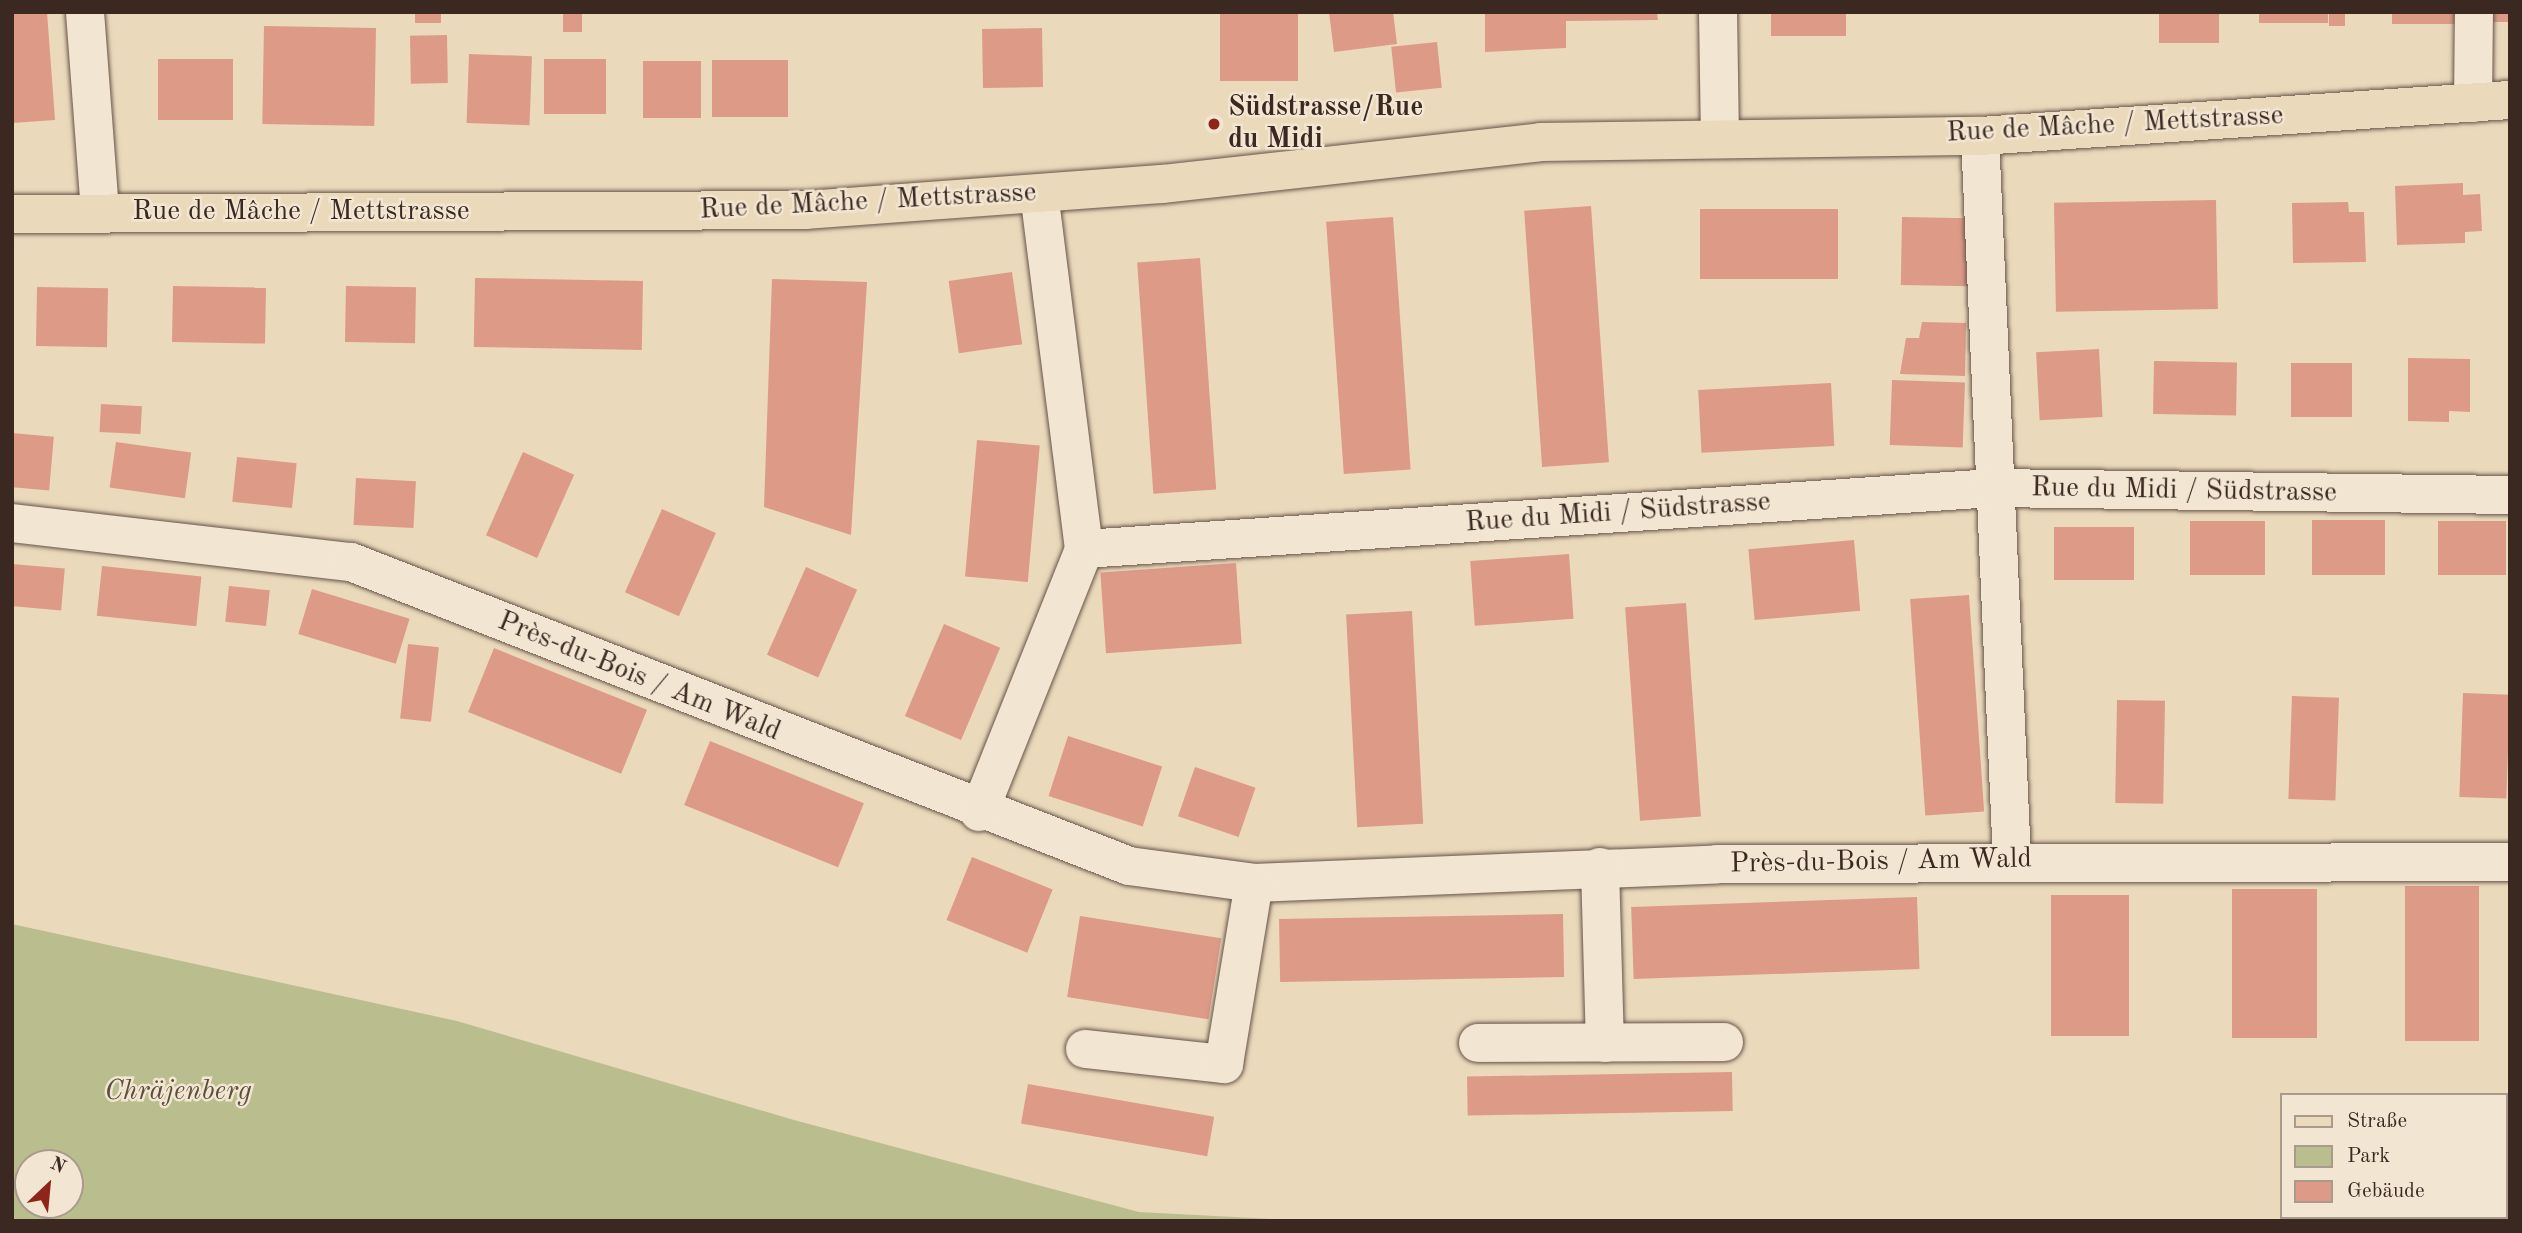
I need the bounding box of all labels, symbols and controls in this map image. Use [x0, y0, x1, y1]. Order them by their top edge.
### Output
place label: Südstrasse/Rue du Midi [1228, 91, 1423, 157]
street label: Rue de Mâche / Mettstrasse [1946, 99, 2284, 151]
marker: Südstrasse/Rue du Midi [1206, 116, 1222, 132]
street label: Rue de Mâche / Mettstrasse [699, 176, 1037, 228]
street label: Rue de Mâche / Mettstrasse [132, 195, 470, 229]
street label: Rue du Midi / Südstrasse [2031, 472, 2337, 510]
street label: Rue du Midi / Südstrasse [1464, 486, 1772, 540]
street label: Près-du-Bois / Am Wald [493, 605, 785, 749]
street label: Près-du-Bois / Am Wald [1730, 843, 2032, 881]
park label: Chräjenberg [104, 1075, 252, 1109]
legend [2280, 1093, 2508, 1219]
text: Straße [2347, 1111, 2407, 1132]
text: Park [2347, 1146, 2390, 1167]
north arrow [14, 1149, 84, 1219]
text: N [47, 1155, 68, 1178]
text: Gebäude [2347, 1181, 2425, 1202]

